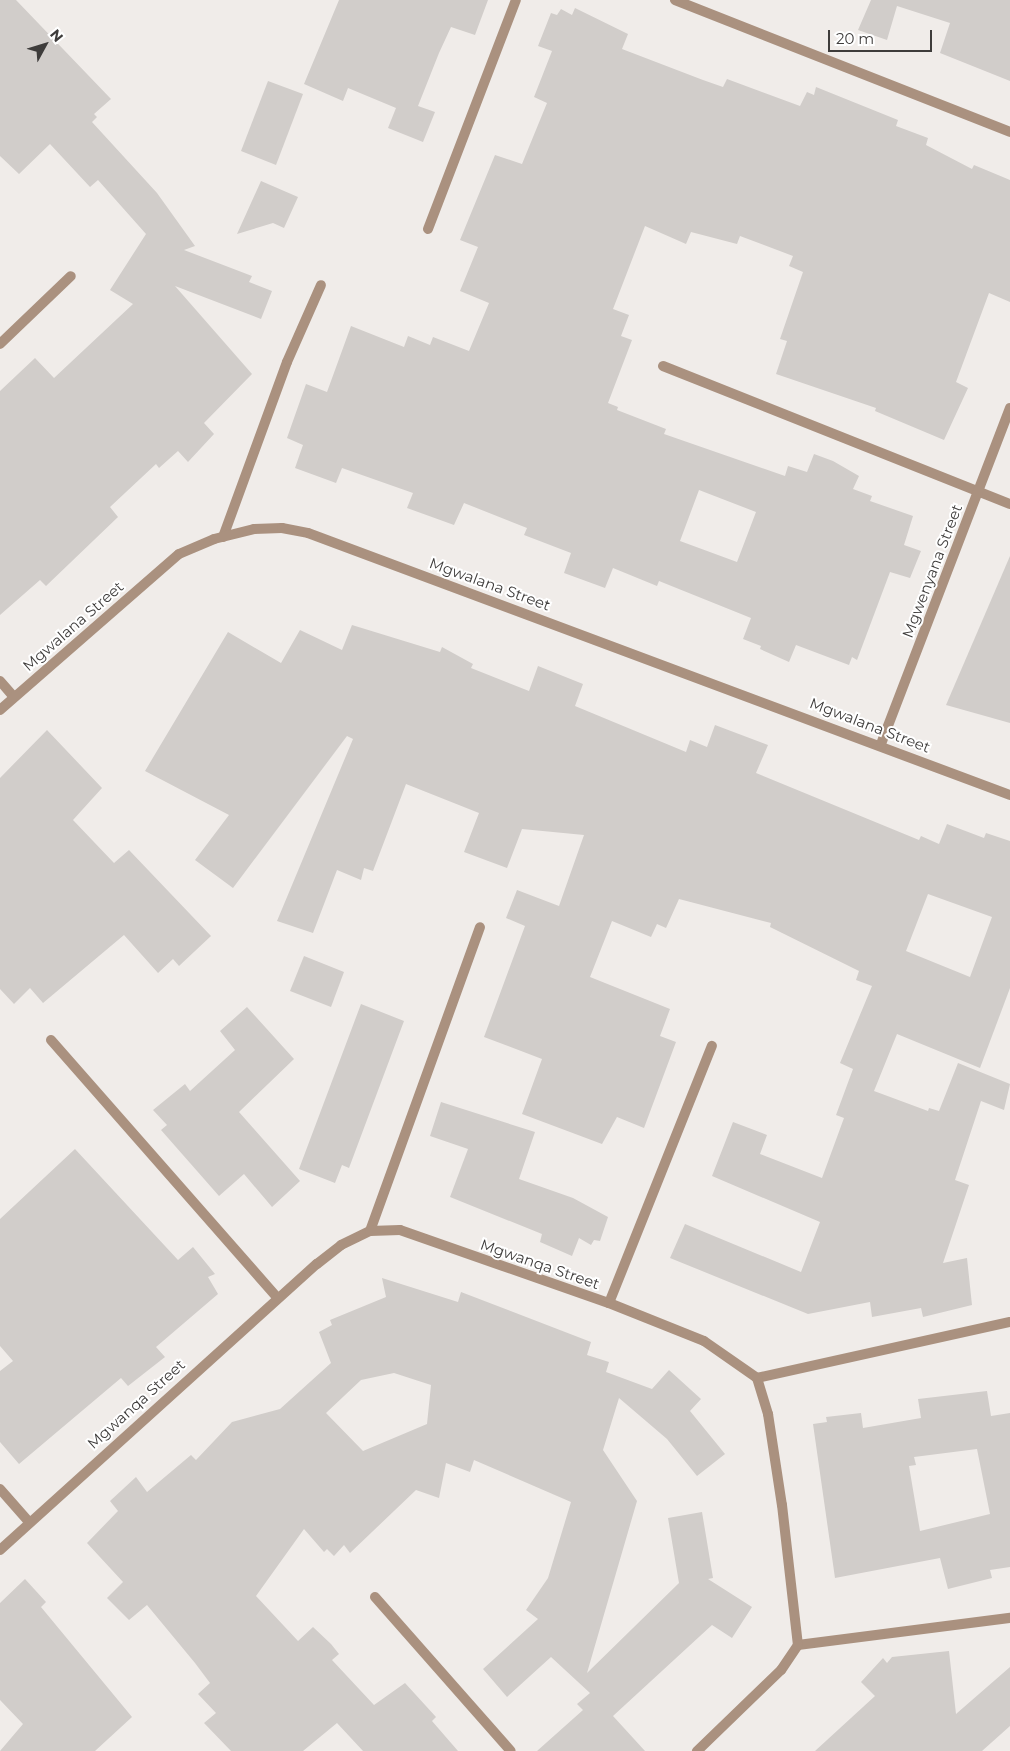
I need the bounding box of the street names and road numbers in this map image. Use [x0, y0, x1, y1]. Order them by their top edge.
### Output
street label: Mgwenyana Street [898, 502, 966, 640]
street label: Mgwalana Street [427, 554, 553, 614]
street label: Mgwalana Street [19, 577, 127, 675]
street label: Mgwalana Street [807, 694, 933, 756]
street label: Mgwanqa Street [478, 1235, 602, 1293]
street label: Mgwanqa Street [84, 1356, 188, 1452]

